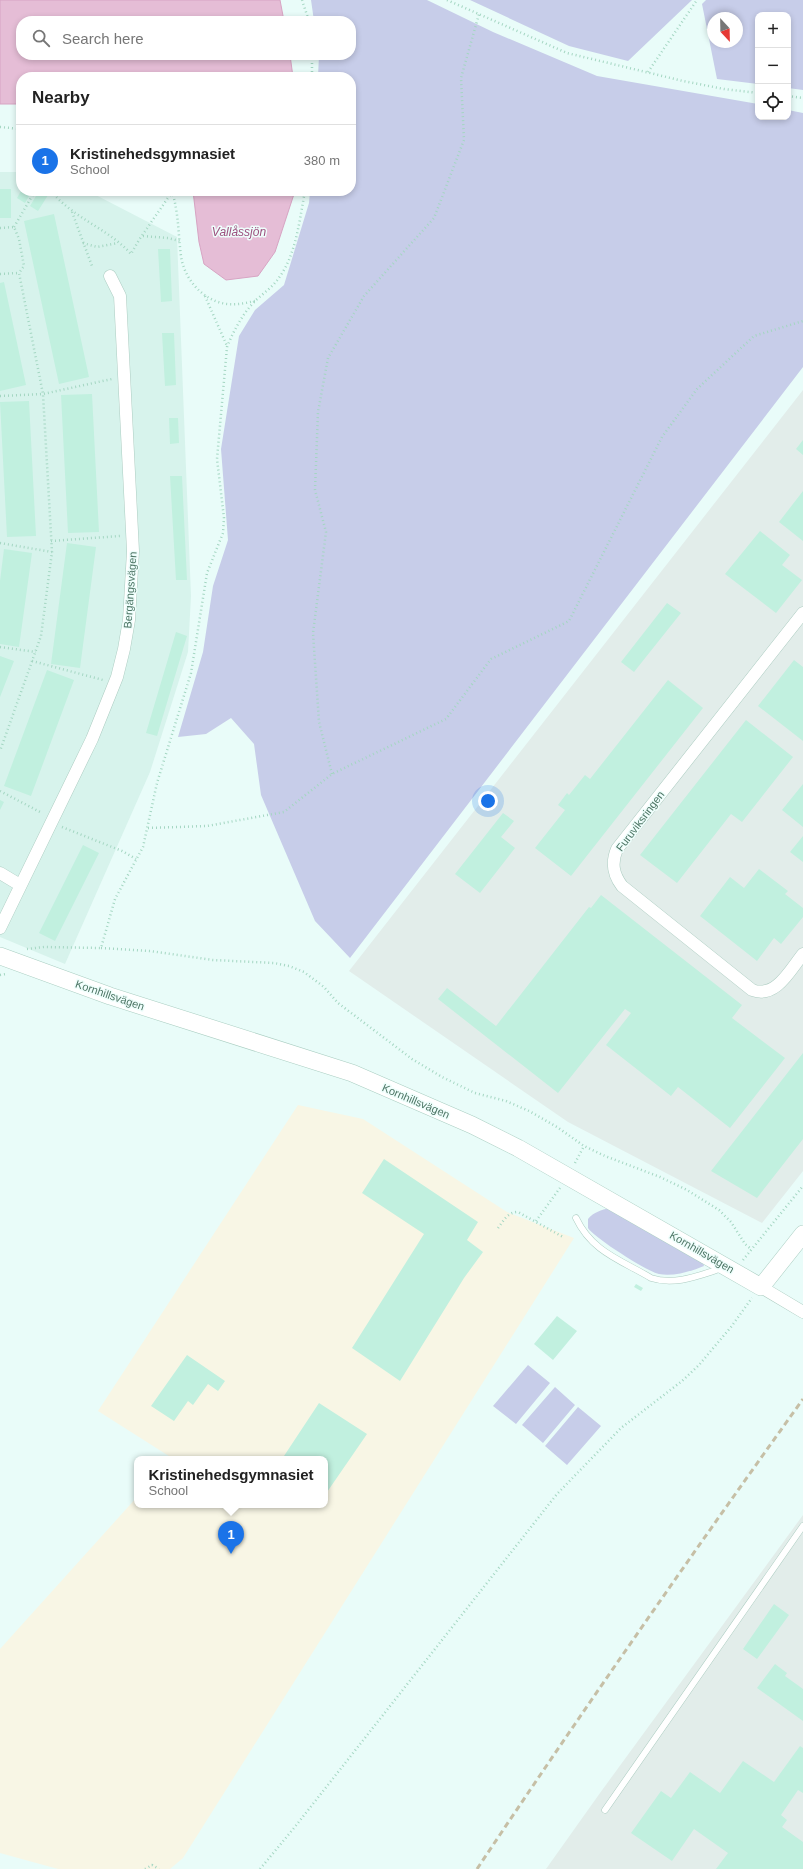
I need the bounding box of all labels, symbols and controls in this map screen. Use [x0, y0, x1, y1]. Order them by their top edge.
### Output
north arrow [707, 12, 743, 48]
map controls [755, 12, 791, 120]
button: + [755, 12, 791, 48]
search box [16, 16, 356, 60]
icon: search [30, 27, 52, 49]
text: Search here [62, 30, 144, 47]
button: − [755, 48, 791, 84]
button: locate [755, 84, 791, 120]
text: Nearby [32, 88, 90, 107]
text: Kristinehedsgymnasiet [70, 145, 235, 162]
text: 1 [41, 153, 49, 168]
text: 380 m [304, 153, 340, 168]
text: School [70, 162, 110, 177]
water label: Vallåssjön [212, 225, 266, 239]
street label: Bergängsvägen [121, 551, 139, 629]
street label: Furuviksringen [614, 789, 666, 853]
your location [478, 791, 498, 811]
street label: Kornhillsvägen [74, 978, 146, 1012]
street label: Kornhillsvägen [380, 1081, 452, 1121]
street label: Kornhillsvägen [668, 1229, 736, 1275]
popup [134, 1456, 328, 1508]
text: Kristinehedsgymnasiet [148, 1466, 314, 1483]
text: School [148, 1483, 188, 1498]
pin: 1 [218, 1521, 244, 1554]

